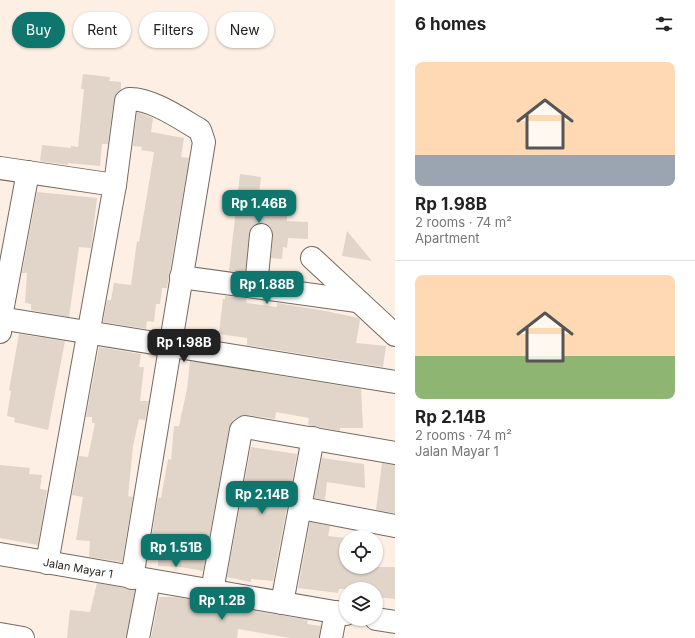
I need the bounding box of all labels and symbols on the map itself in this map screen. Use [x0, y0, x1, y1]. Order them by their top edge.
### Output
pin: Rp 1.46B [218, 190, 300, 224]
pin: Rp 1.88B [226, 271, 308, 305]
pin: Rp 1.98B [143, 329, 225, 363]
pin: Rp 2.14B [221, 481, 303, 515]
pin: Rp 1.51B [135, 534, 217, 568]
street label: Jalan Mayar 1 [42, 555, 114, 581]
pin: Rp 1.2B [185, 587, 259, 621]

